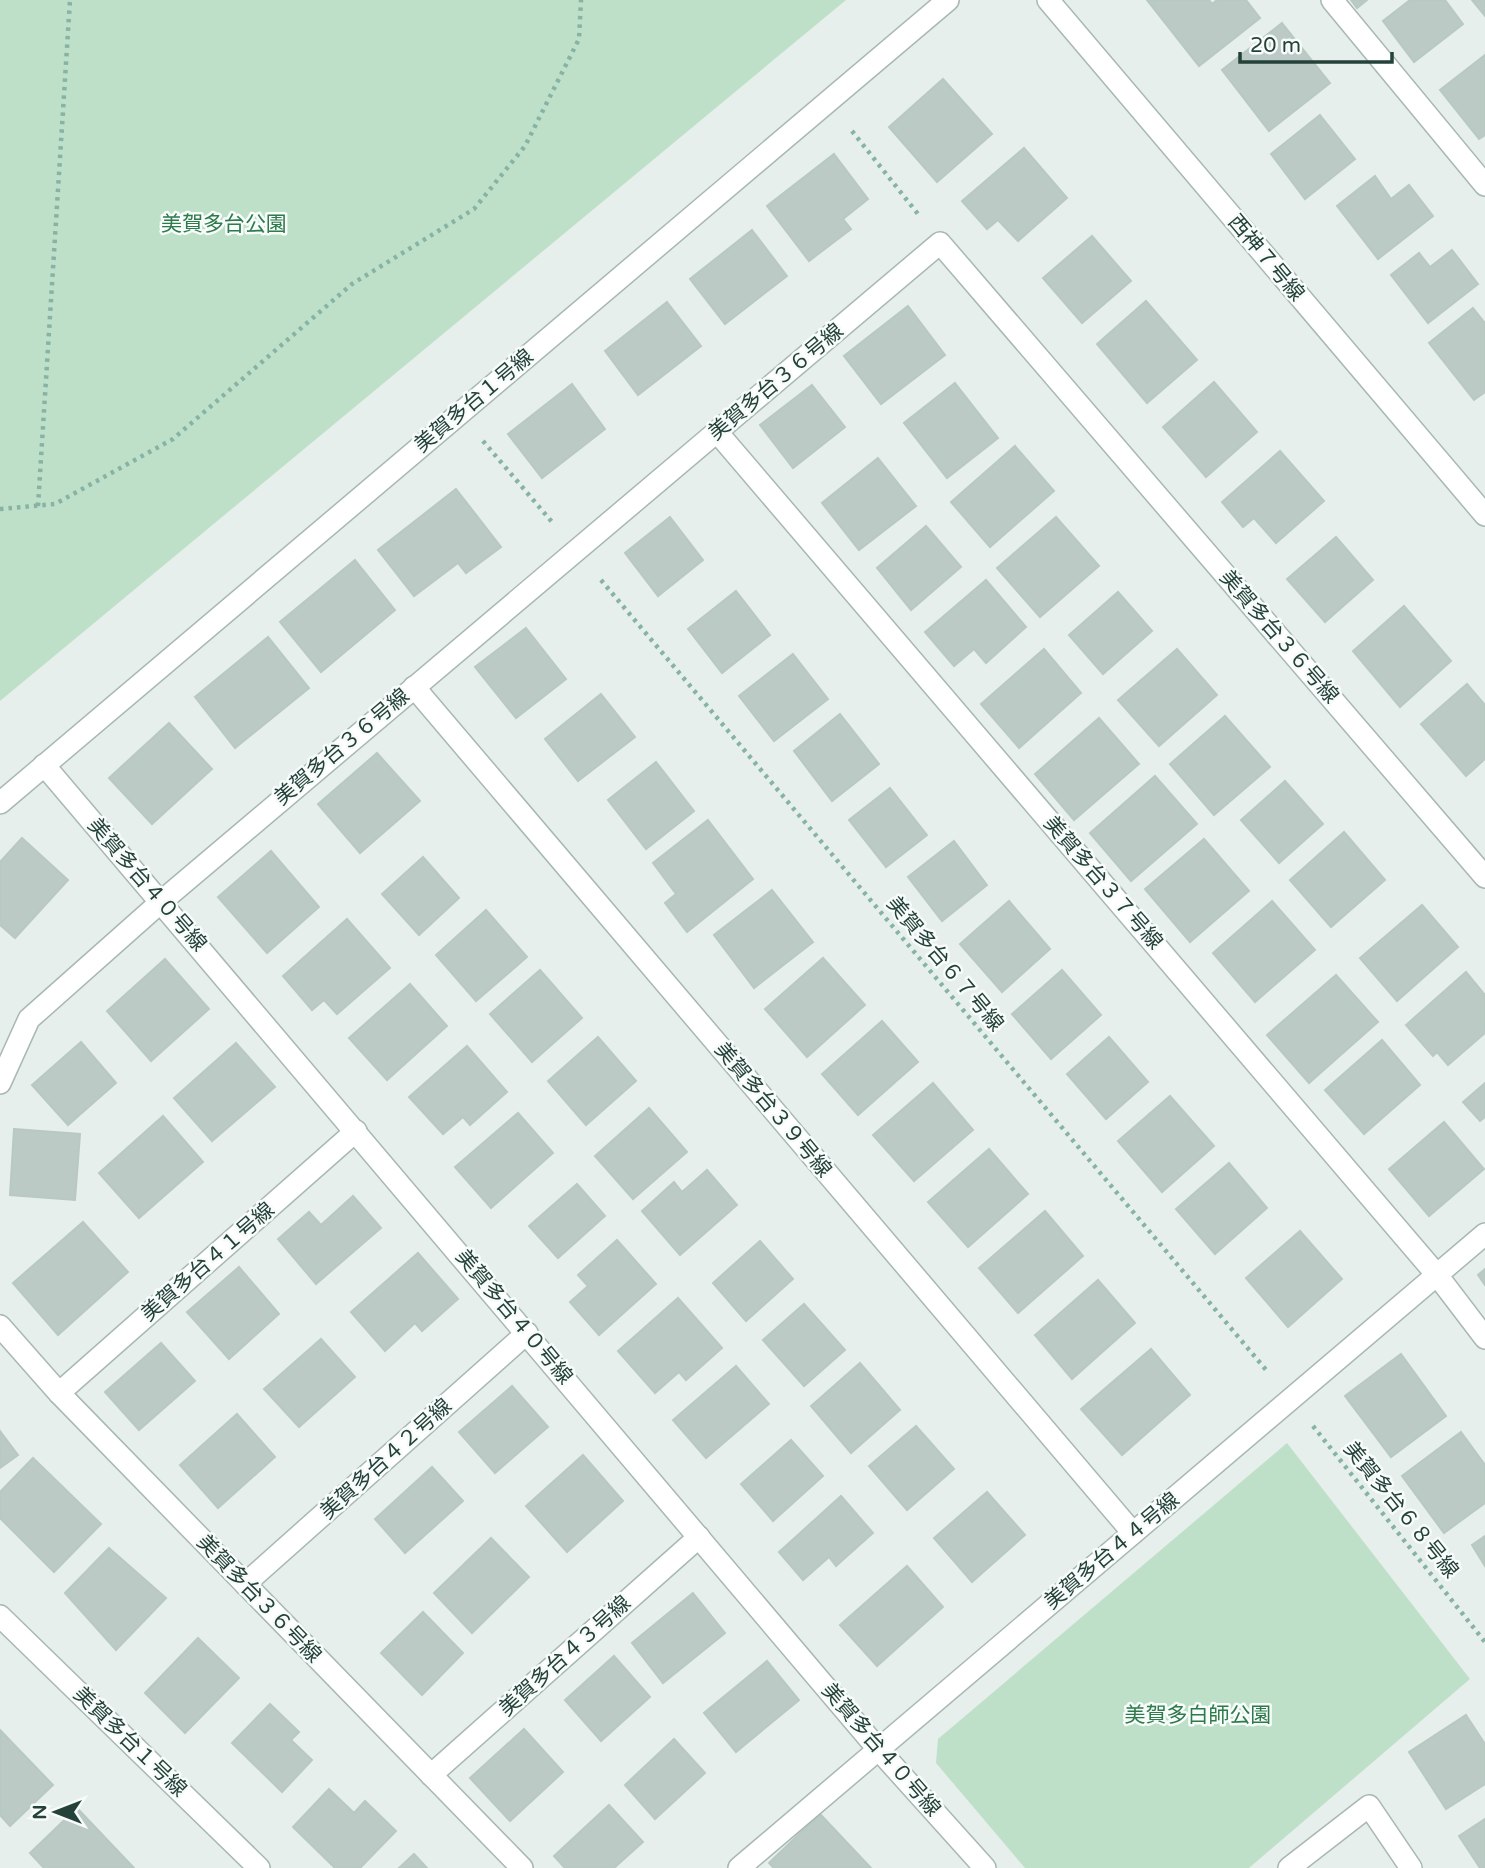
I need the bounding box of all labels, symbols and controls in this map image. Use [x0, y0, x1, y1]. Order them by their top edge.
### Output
scale bar [1240, 21, 1392, 65]
text: 20 m [1250, 33, 1301, 58]
street label: 西神７号線 [1223, 210, 1309, 306]
park label: 美賀多台公園 [161, 212, 287, 237]
street label: 美賀多台３６号線 [704, 318, 848, 446]
street label: 美賀多台１号線 [410, 344, 538, 458]
street label: 美賀多台３６号線 [1214, 565, 1344, 709]
street label: 美賀多台３６号線 [270, 683, 414, 811]
street label: 美賀多台３７号線 [1038, 811, 1168, 955]
street label: 美賀多台４０号線 [82, 813, 212, 957]
street label: 美賀多台６７号線 [881, 892, 1009, 1036]
street label: 美賀多台３９号線 [709, 1038, 837, 1182]
street label: 美賀多台４１号線 [136, 1197, 280, 1327]
street label: 美賀多台４０号線 [450, 1245, 578, 1389]
street label: 美賀多台４２号線 [315, 1394, 457, 1524]
street label: 美賀多台６８号線 [1338, 1437, 1464, 1583]
street label: 美賀多台４４号線 [1040, 1487, 1184, 1615]
street label: 美賀多台３６号線 [192, 1530, 326, 1668]
street label: 美賀多台４３号線 [494, 1591, 636, 1721]
street label: 美賀多台４０号線 [816, 1678, 946, 1822]
street label: 美賀多台１号線 [68, 1682, 192, 1802]
park label: 美賀多白師公園 [1125, 1703, 1272, 1728]
north arrow [21, 1777, 91, 1847]
text: N [29, 1804, 51, 1820]

